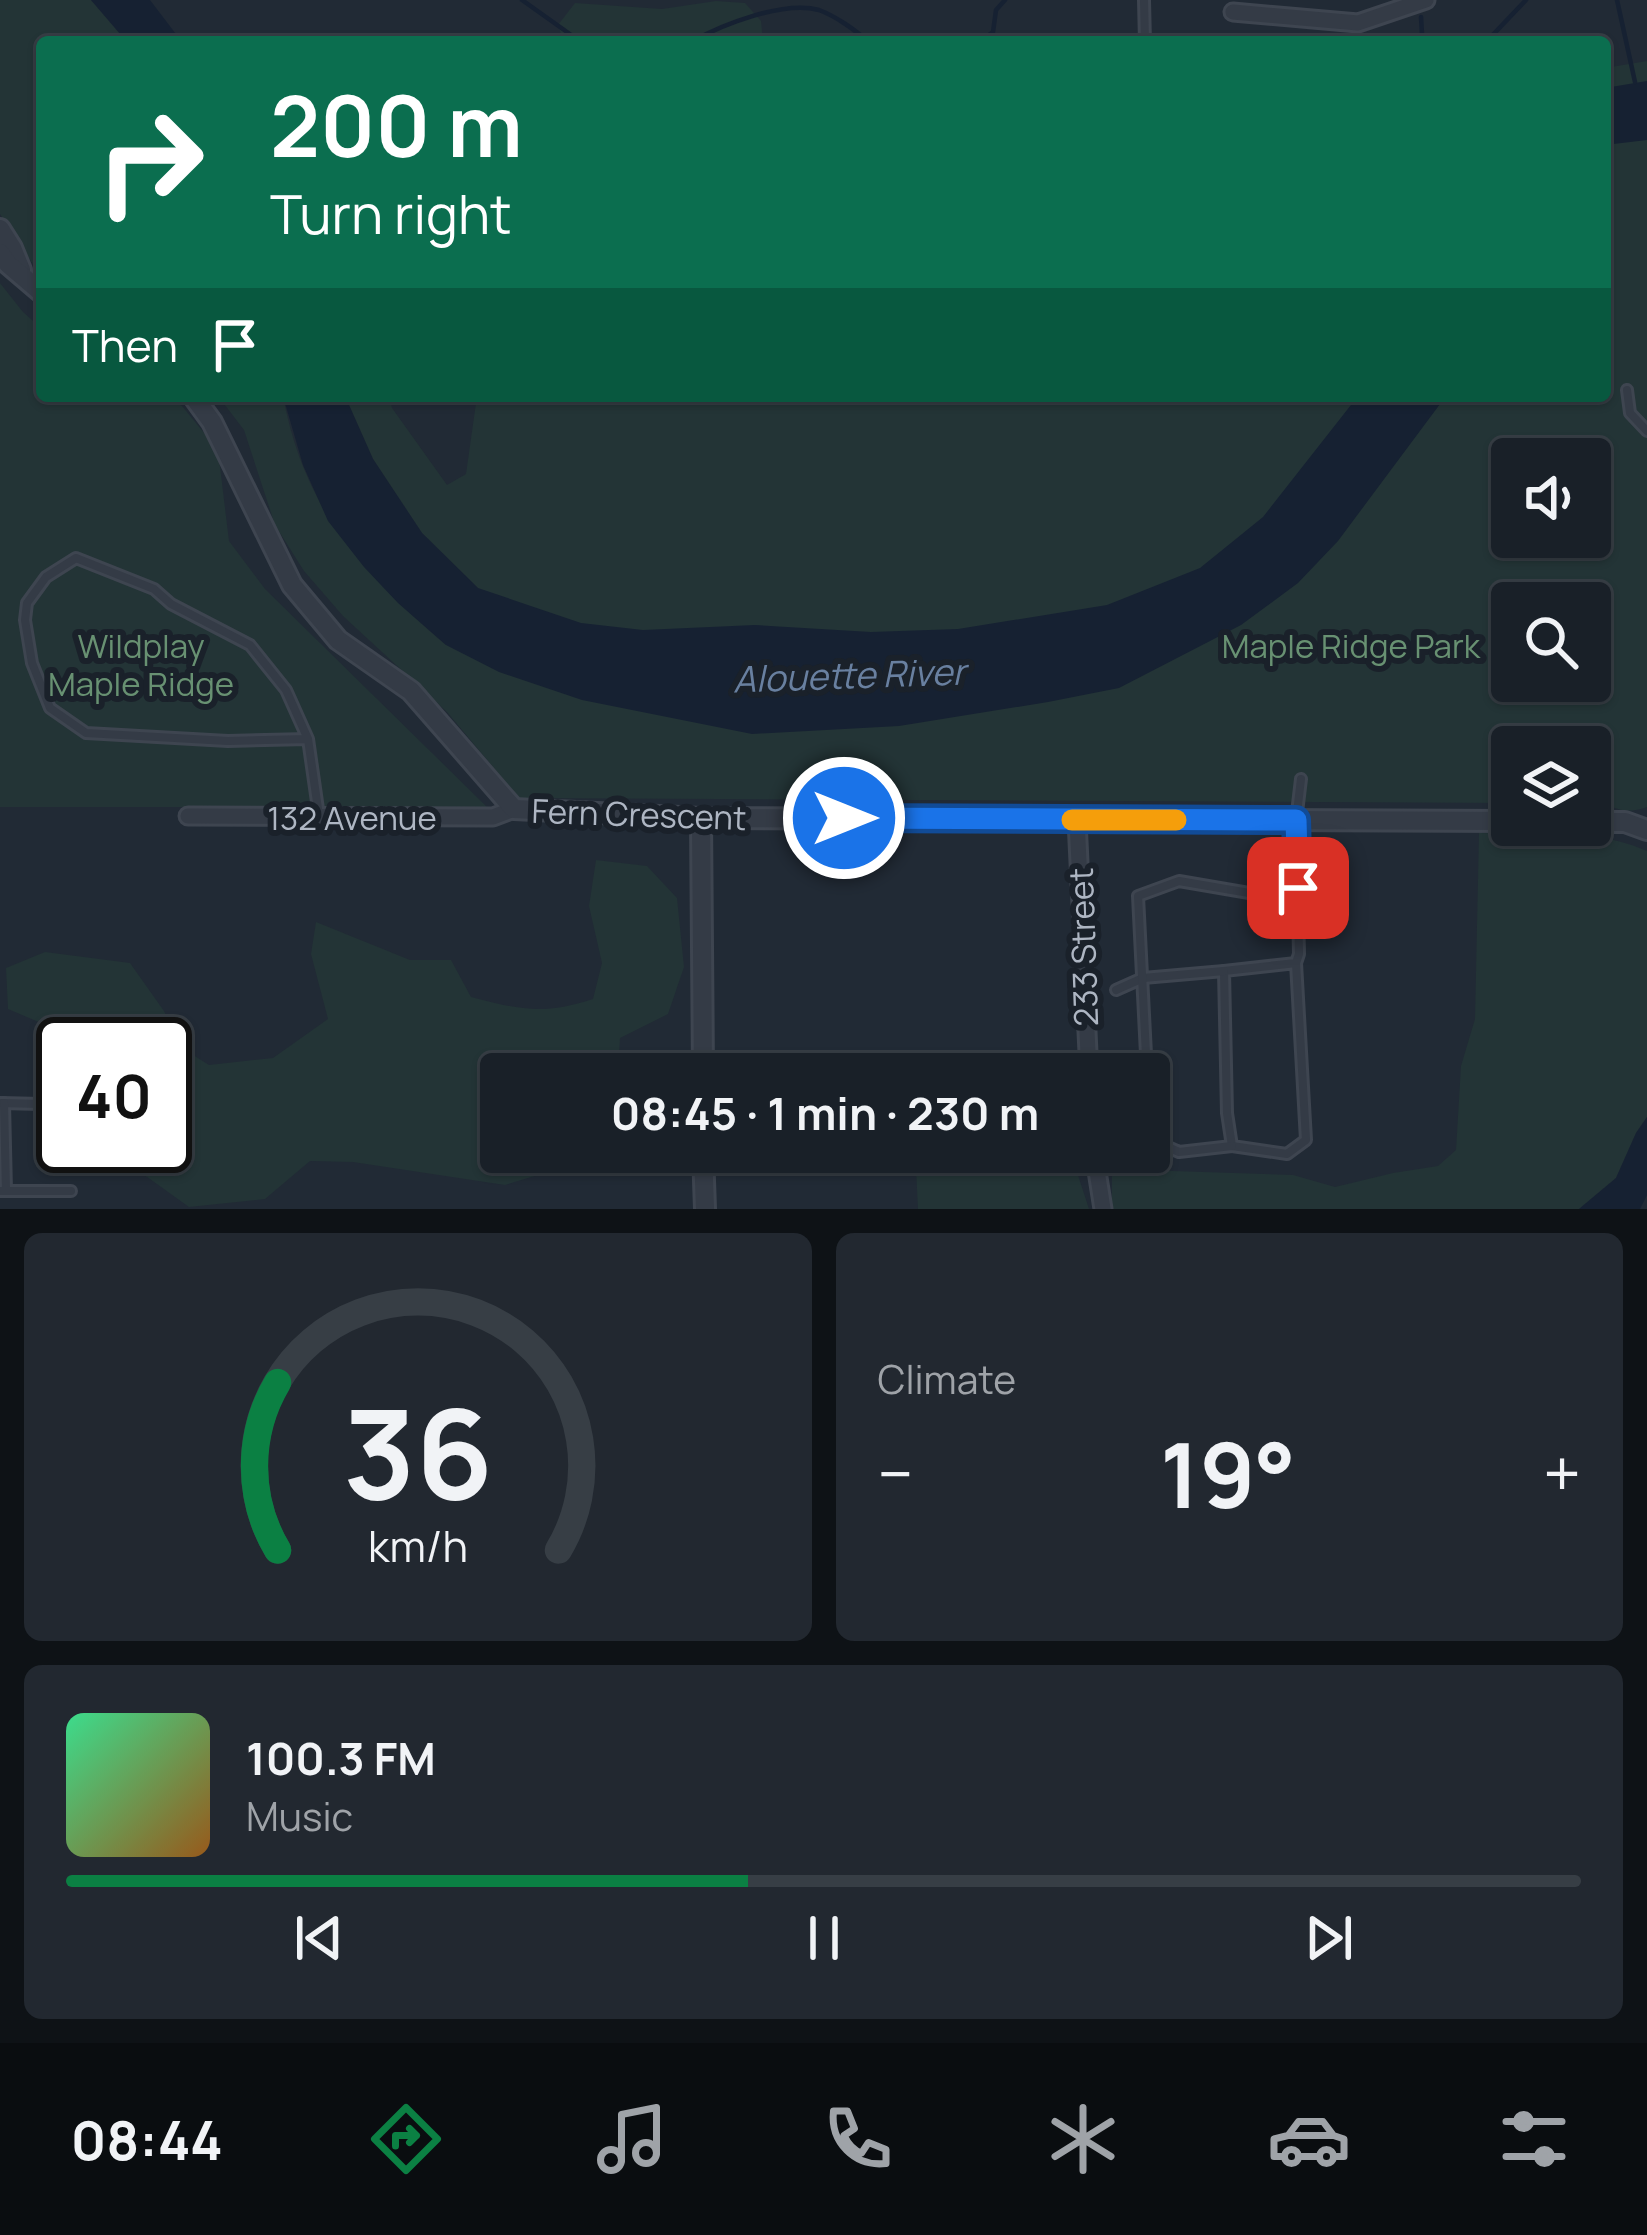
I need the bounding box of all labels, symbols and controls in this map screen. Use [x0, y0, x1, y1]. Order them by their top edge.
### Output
text: 200 m [270, 67, 523, 182]
icon: right [72, 84, 228, 240]
text: Turn right [270, 176, 512, 250]
icon: arrive [202, 312, 268, 378]
text: Then [72, 314, 178, 376]
map controls [1491, 438, 1611, 846]
button: sound [1491, 438, 1611, 558]
button: search [1491, 582, 1611, 702]
park label: Wildplay Maple Ridge [48, 623, 234, 706]
park label: Maple Ridge Park [1222, 623, 1482, 668]
water label: Alouette River [732, 646, 970, 704]
button: layers [1491, 726, 1611, 846]
position arrow [781, 755, 907, 881]
street label: Fern Crescent [531, 788, 747, 840]
street label: 132 Avenue [267, 795, 437, 840]
pin [1247, 837, 1349, 939]
icon: arrive [1265, 855, 1331, 921]
street label: 233 Street [1058, 867, 1108, 1027]
speed limit sign: 40 [36, 1017, 192, 1173]
text: 08:45 · 1 min · 230 m [611, 1082, 1039, 1144]
text: Climate [878, 1352, 1016, 1406]
text: 36 [343, 1366, 493, 1536]
text: 19° [1160, 1412, 1296, 1535]
text: − [878, 1428, 913, 1518]
text: + [1543, 1428, 1581, 1518]
text: km/h [368, 1516, 468, 1575]
text: 100.3 FM [246, 1727, 436, 1789]
text: Music [246, 1789, 353, 1843]
icon: previous [286, 1905, 352, 1971]
icon: pause [791, 1905, 857, 1971]
icon: next [1296, 1905, 1362, 1971]
icon: directions [364, 2097, 448, 2181]
icon: music [590, 2097, 674, 2181]
icon: phone [816, 2097, 900, 2181]
icon: climate [1041, 2097, 1125, 2181]
icon: car [1267, 2097, 1351, 2181]
icon: filters [1492, 2097, 1576, 2181]
text: 08:44 [71, 2102, 223, 2176]

